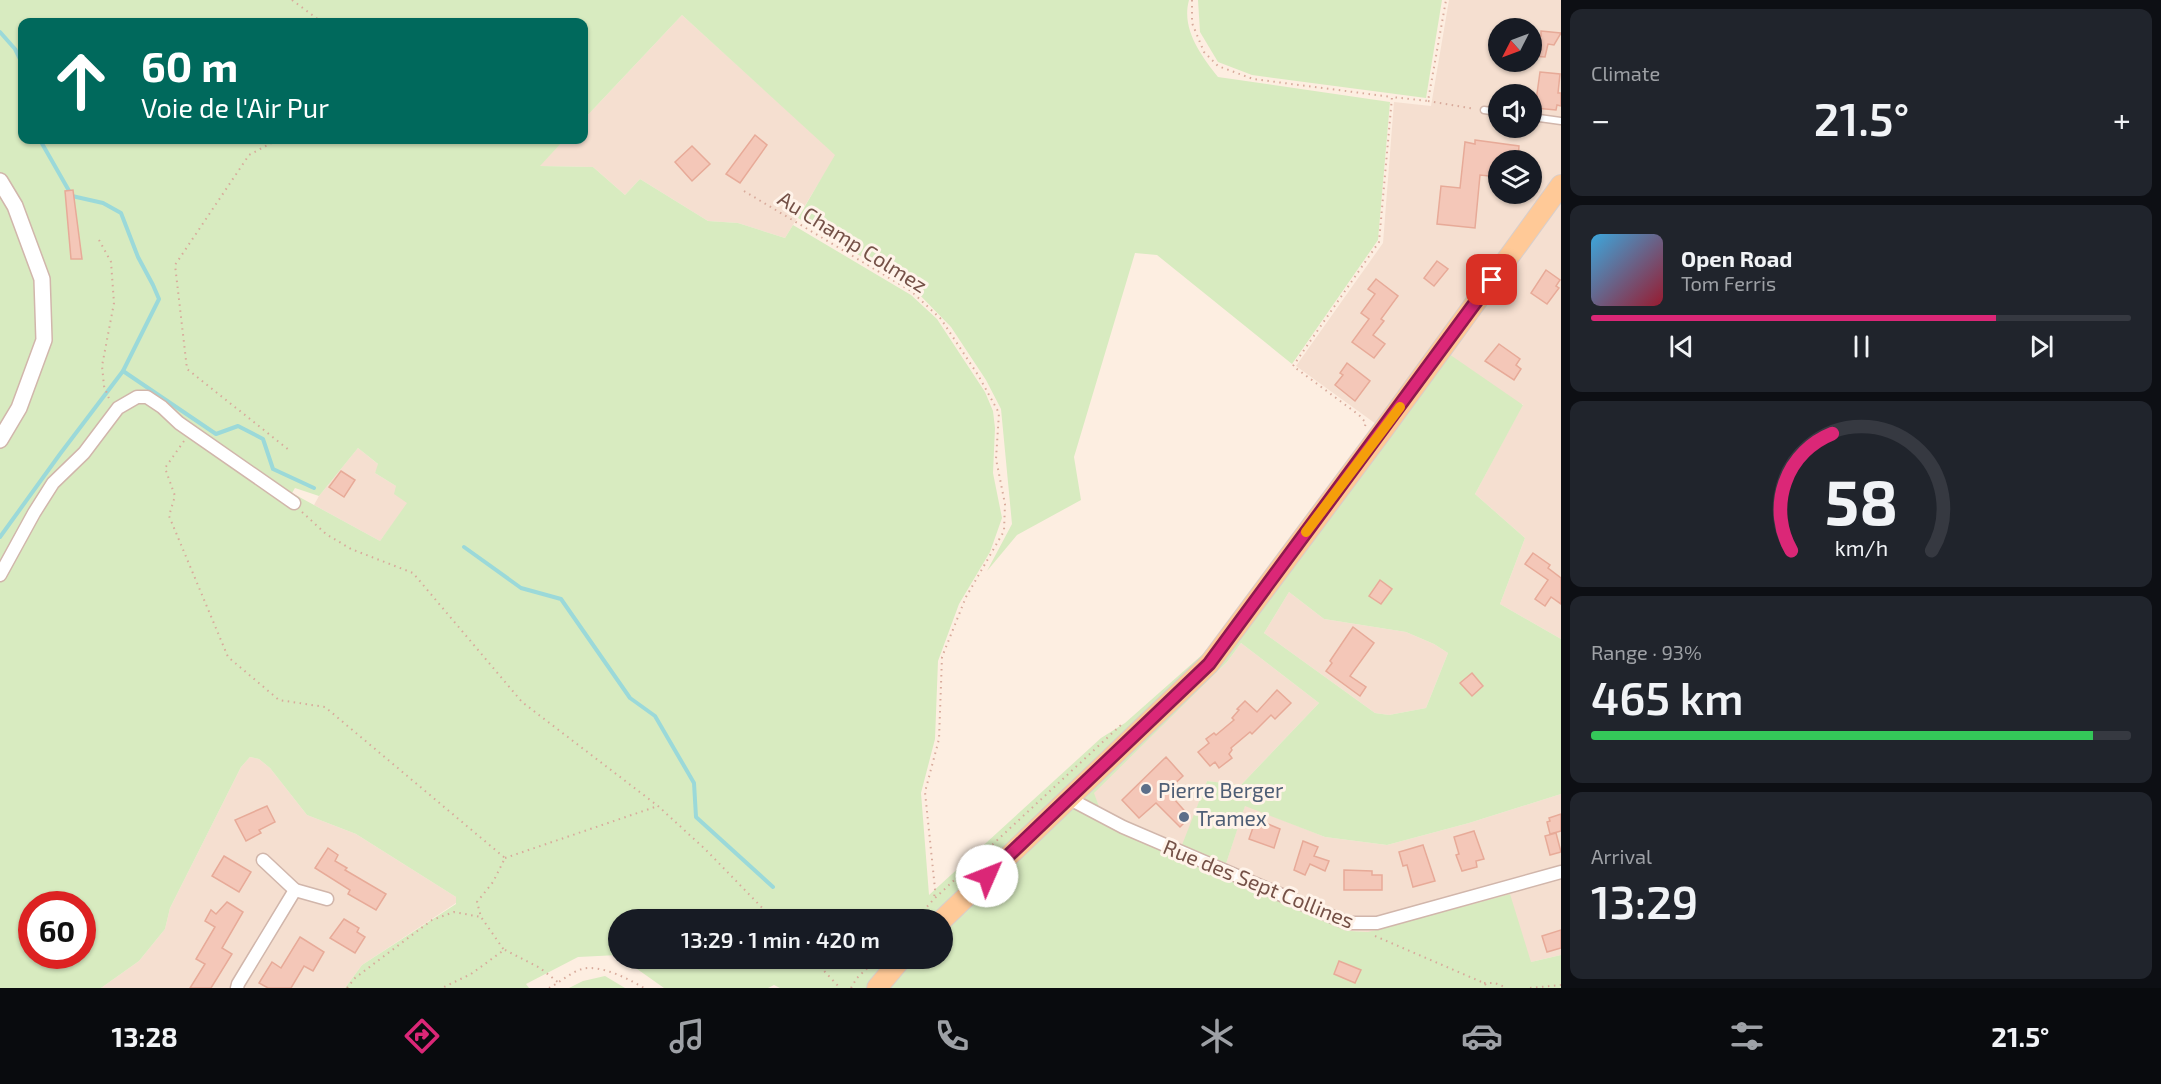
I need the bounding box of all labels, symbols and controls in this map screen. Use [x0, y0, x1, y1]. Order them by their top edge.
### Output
north arrow [1488, 18, 1542, 72]
map controls [1488, 18, 1542, 204]
text: 60 m [141, 40, 238, 90]
icon: ahead [42, 42, 120, 120]
text: Climate [1591, 61, 1660, 85]
button: sound [1488, 84, 1542, 138]
text: Voie de l'Air Pur [141, 91, 329, 123]
text: 21.5° [1814, 91, 1909, 145]
text: − [1591, 99, 1610, 139]
text: + [2113, 99, 2131, 139]
button: layers [1488, 150, 1542, 204]
street label: Au Champ Colmez [774, 185, 932, 297]
text: Open Road [1681, 245, 1793, 271]
pin [1466, 254, 1517, 305]
icon: arrive [1475, 263, 1508, 296]
text: Tom Ferris [1681, 271, 1776, 295]
icon: previous [1665, 330, 1698, 363]
icon: pause [1845, 330, 1878, 363]
icon: next [2025, 330, 2058, 363]
text: 58 [1824, 463, 1898, 538]
text: km/h [1834, 535, 1888, 560]
text: Range · 93% [1591, 640, 1702, 664]
text: 465 km [1591, 670, 1744, 724]
place label: Pierre Berger [1158, 777, 1284, 802]
marker: Pierre Berger [1139, 782, 1153, 796]
place label: Tramex [1196, 805, 1267, 830]
marker: Tramex [1177, 810, 1191, 824]
street label: Rue des Sept Collines [1160, 833, 1358, 933]
position arrow [955, 844, 1019, 908]
text: Arrival [1591, 844, 1652, 868]
text: 13:29 [1591, 874, 1698, 928]
speed limit sign: 60 [18, 891, 96, 969]
text: 13:29 · 1 min · 420 m [681, 926, 880, 952]
icon: directions [401, 1015, 443, 1057]
icon: music [666, 1015, 708, 1057]
icon: phone [931, 1015, 973, 1057]
icon: climate [1196, 1015, 1238, 1057]
icon: car [1461, 1015, 1503, 1057]
icon: filters [1726, 1015, 1768, 1057]
text: 13:28 [112, 1020, 178, 1052]
text: 21.5° [1991, 1020, 2049, 1052]

